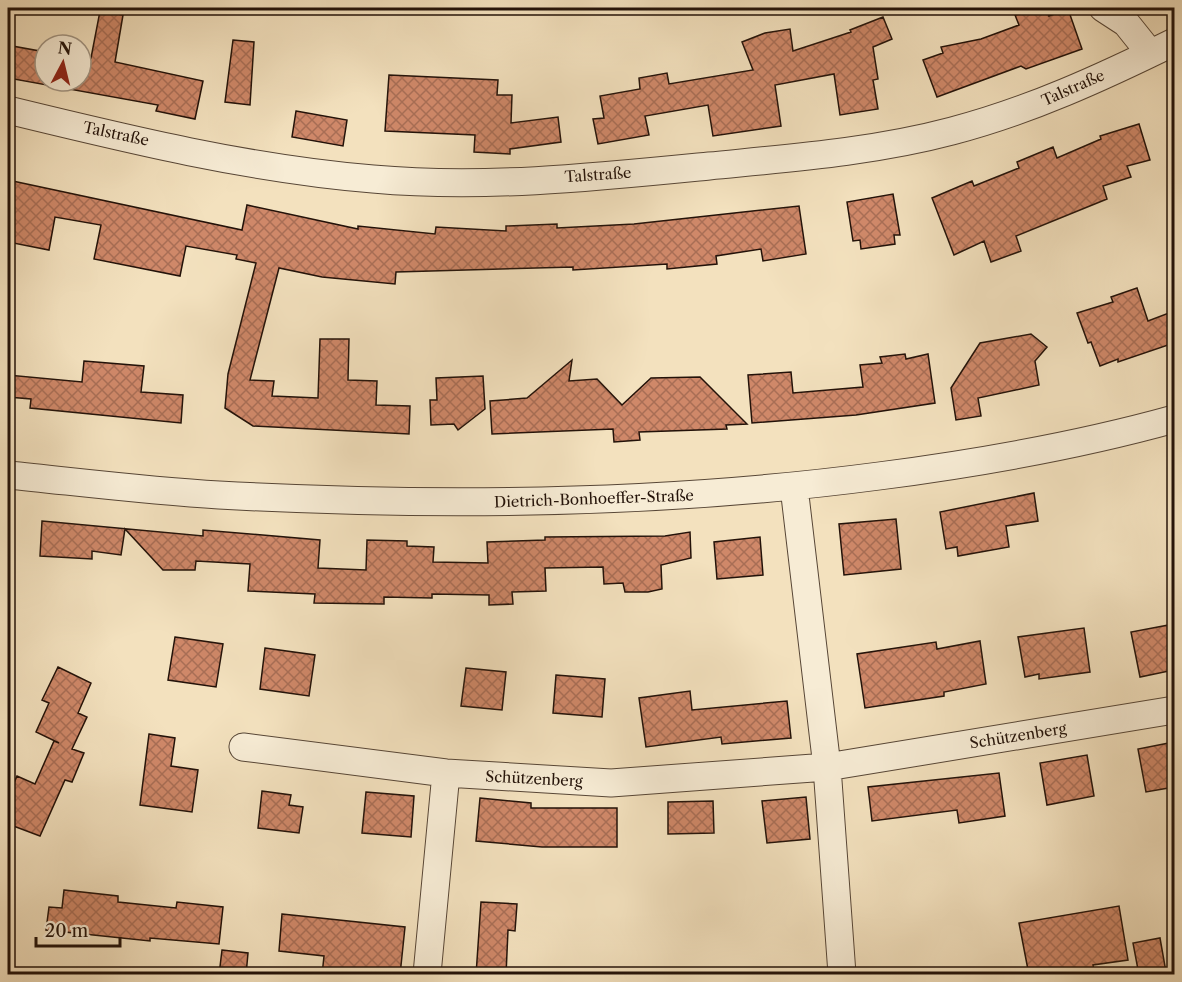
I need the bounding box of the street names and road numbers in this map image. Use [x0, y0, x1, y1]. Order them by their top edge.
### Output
street label: Talstraße [1038, 65, 1107, 110]
street label: Talstraße [81, 117, 151, 150]
street label: Talstraße [564, 163, 632, 186]
street label: Dietrich-Bonhoeffer-Straße [494, 486, 694, 511]
street label: Schützenberg [968, 718, 1068, 753]
street label: Schützenberg [485, 766, 583, 791]

